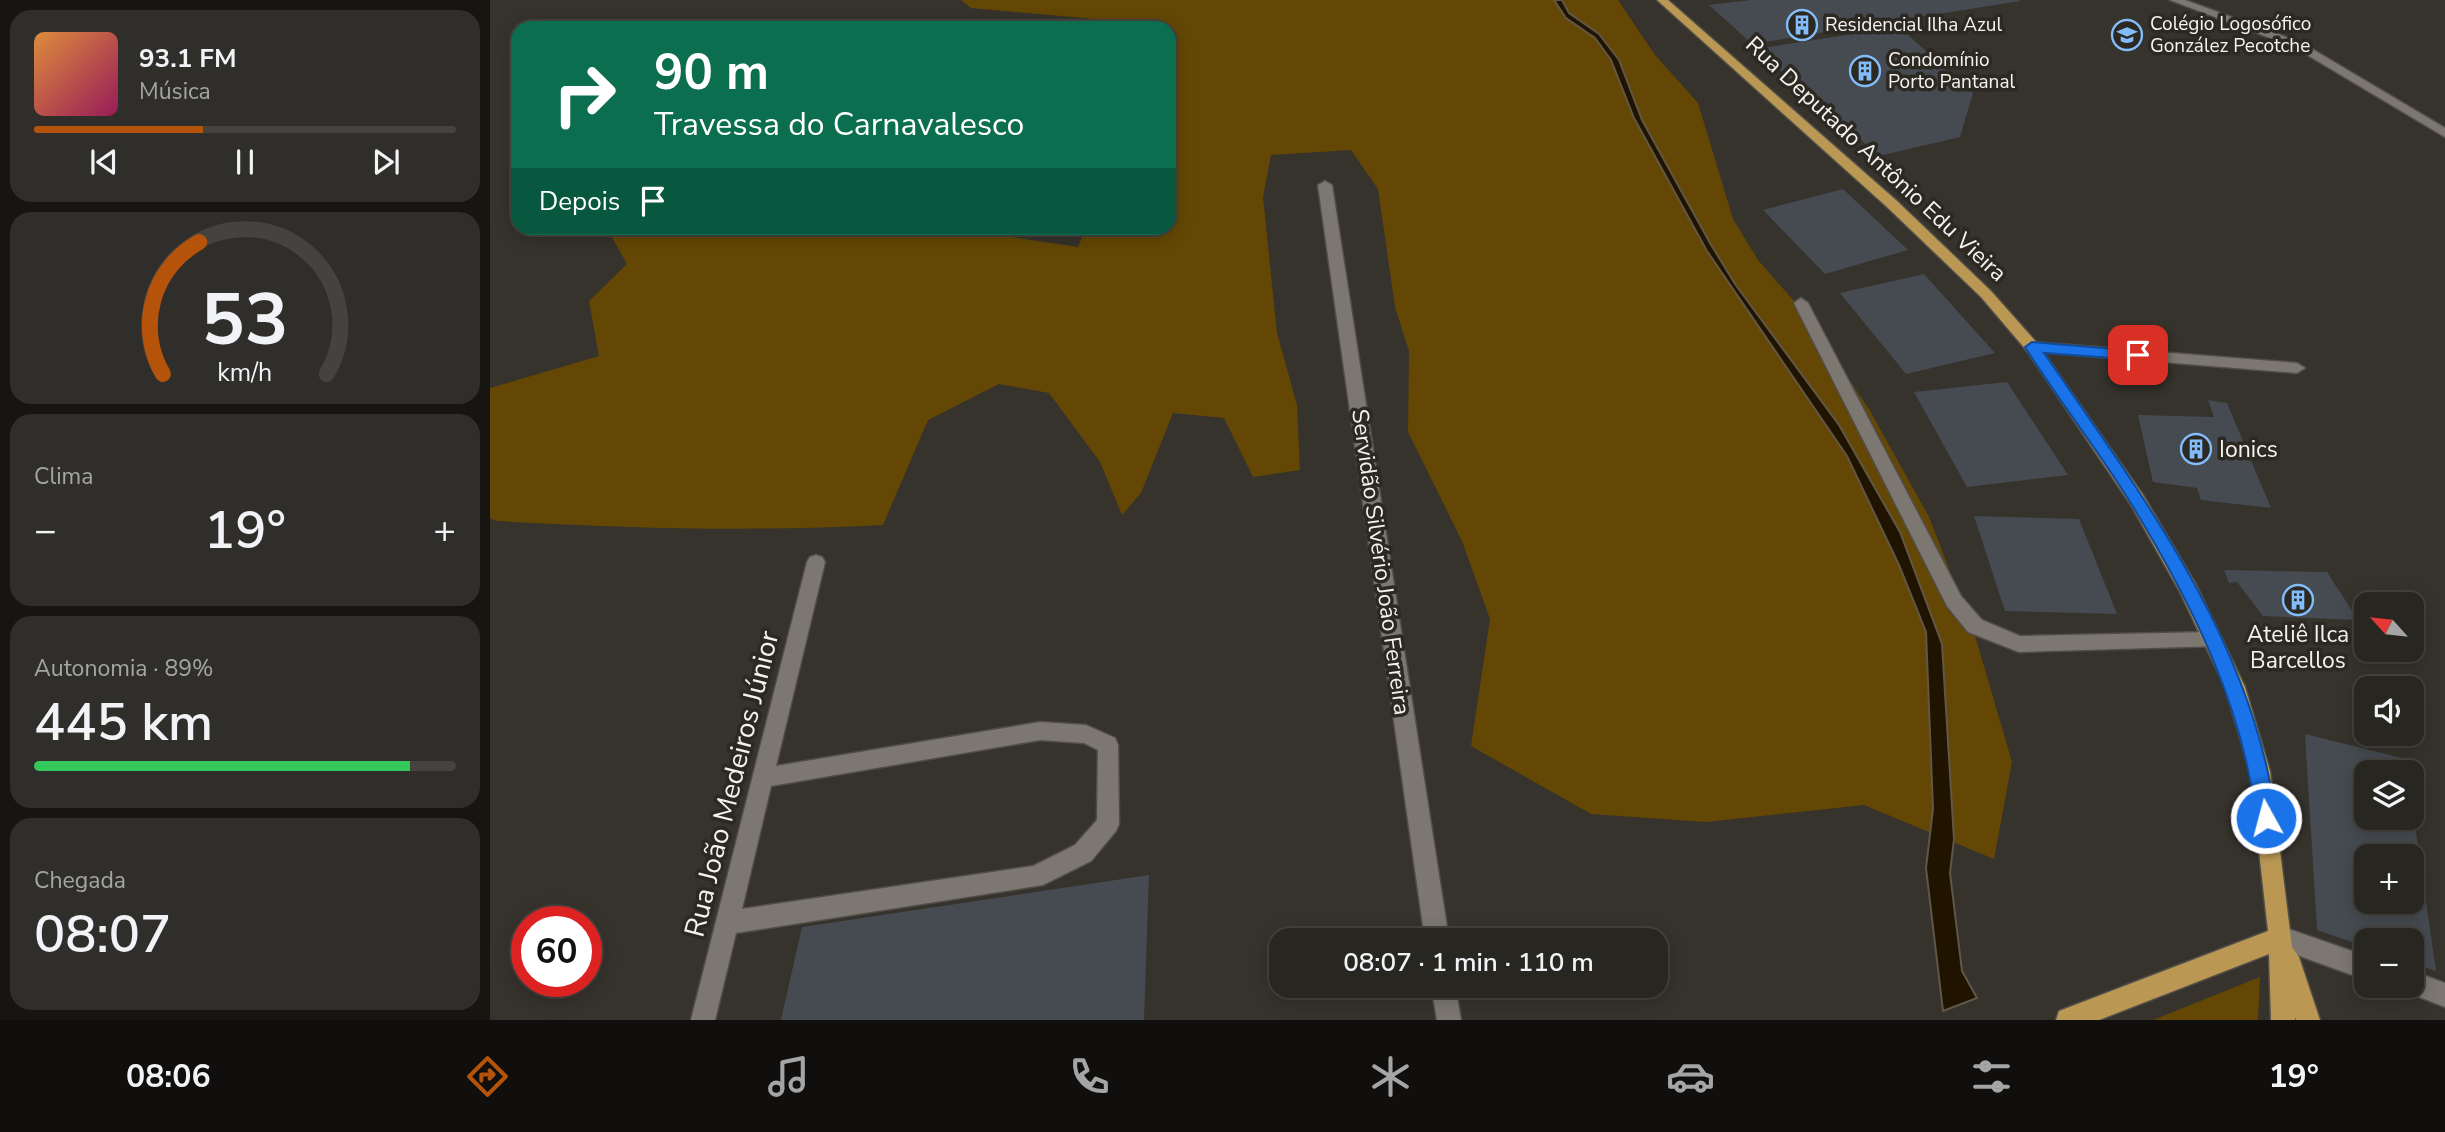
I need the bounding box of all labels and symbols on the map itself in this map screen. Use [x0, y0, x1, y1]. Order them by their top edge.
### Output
building icon: Residencial Ilha Azul [1785, 8, 1819, 42]
place label: Colégio Logosófico González Pecotche [2150, 11, 2311, 59]
place label: Residencial Ilha Azul [1825, 12, 2002, 38]
school or university icon: Colégio Logosófico González Pecotche [2110, 18, 2144, 52]
street label: Rua Deputado Antônio Edu Vieira [1739, 29, 2013, 289]
place label: Condomínio Porto Pantanal [1888, 47, 2015, 95]
building icon: Condomínio Porto Pantanal [1848, 54, 1882, 88]
pin [2108, 325, 2168, 385]
street label: Servidão Silvério João Ferreira [1344, 407, 1418, 717]
building icon: Ionics [2179, 432, 2213, 466]
place label: Ionics [2219, 434, 2278, 465]
building icon: Ateliê Ilca Barcellos [2281, 583, 2315, 617]
north arrow [2354, 592, 2424, 662]
place label: Ateliê Ilca Barcellos [2247, 619, 2349, 676]
street label: Rua João Medeiros Júnior [676, 627, 788, 941]
position arrow [2229, 781, 2303, 855]
speed limit sign: 60 [511, 906, 602, 997]

